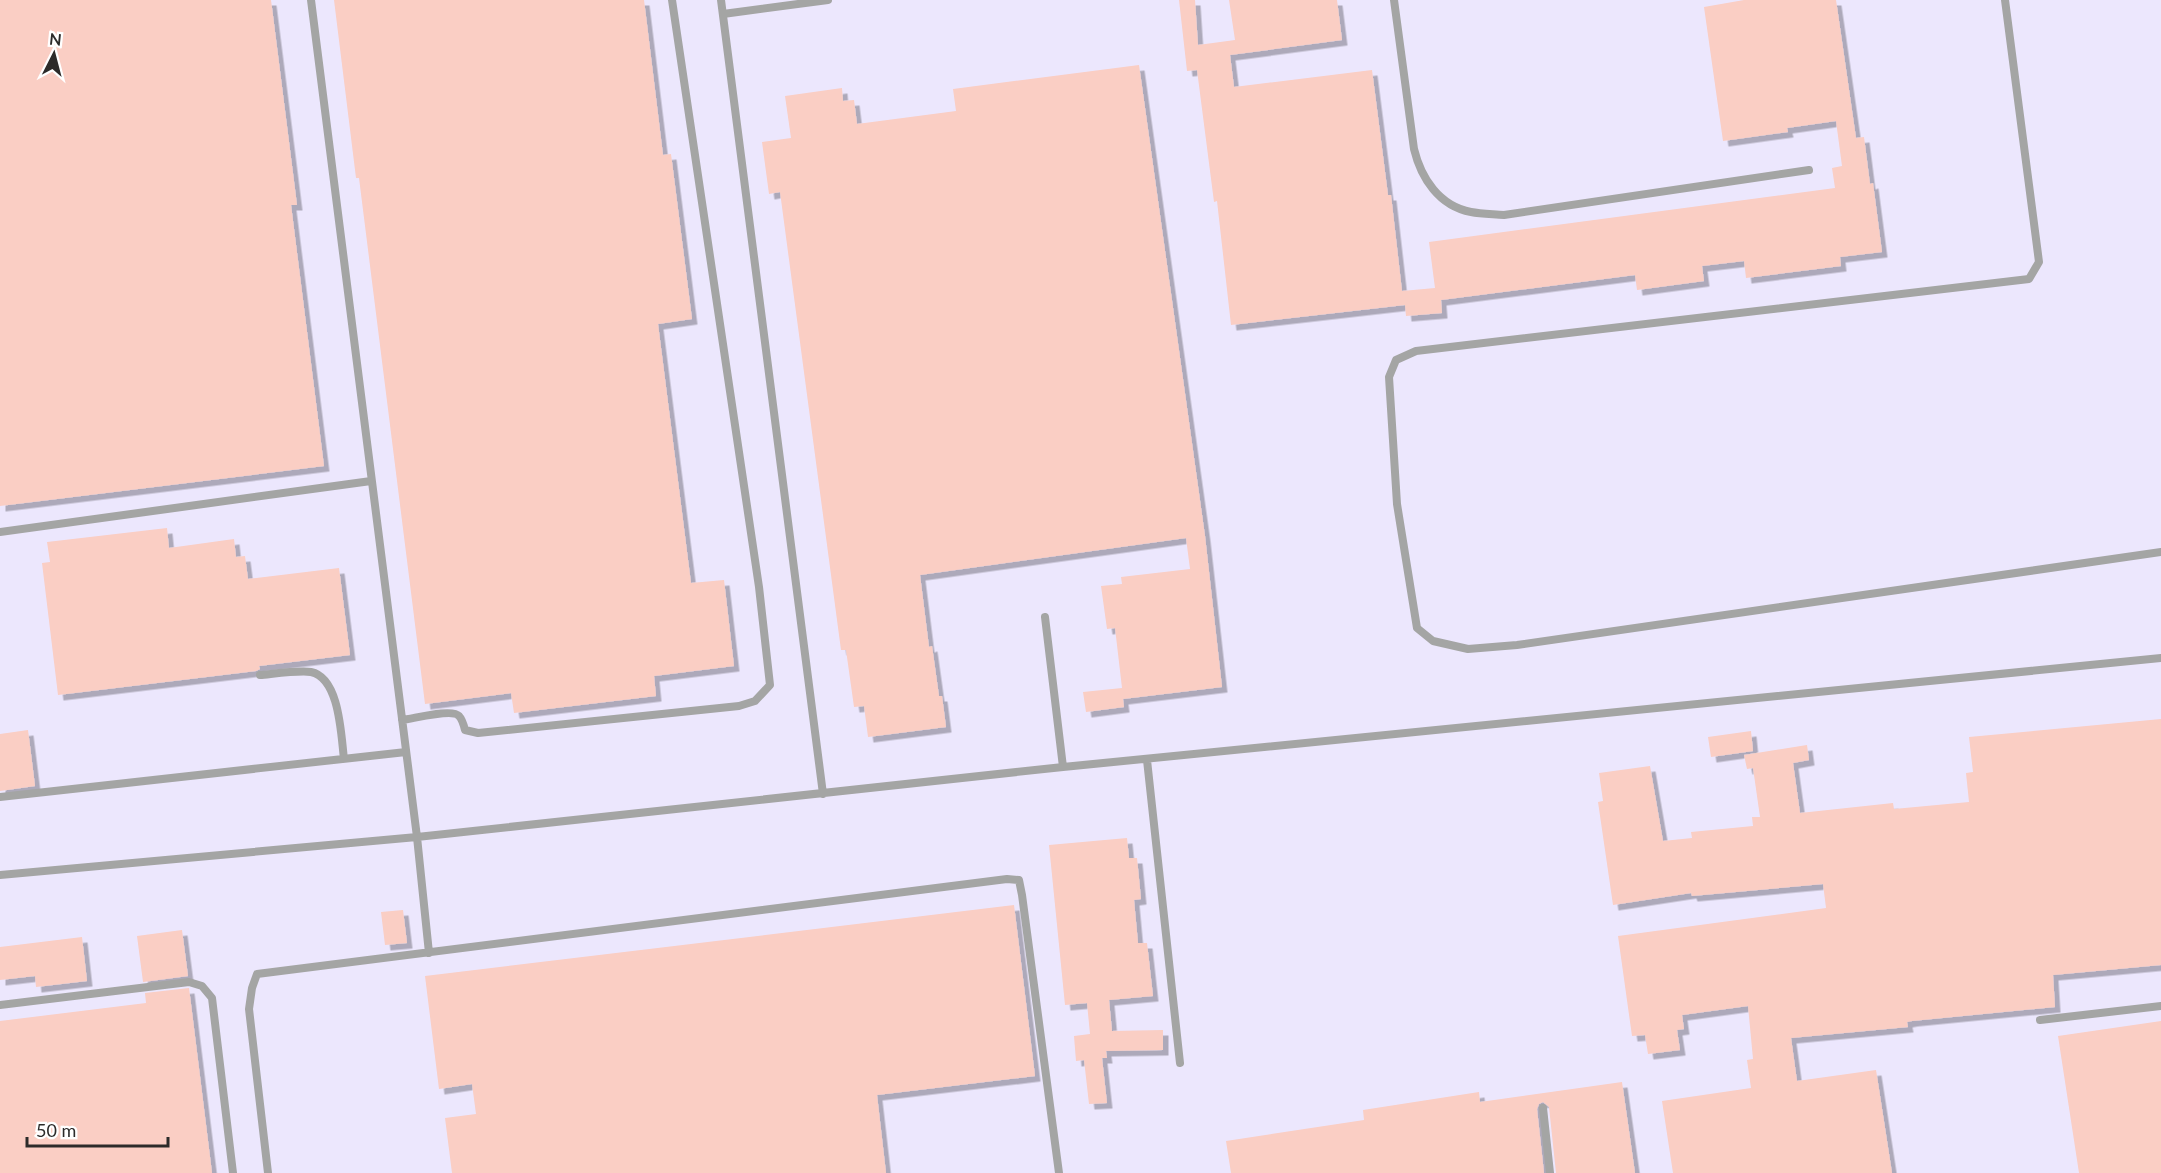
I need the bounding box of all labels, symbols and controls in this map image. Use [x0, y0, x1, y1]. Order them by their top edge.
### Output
north arrow [24, 24, 84, 84]
text: N [48, 28, 63, 49]
scale bar [27, 1110, 168, 1148]
text: 50 m [36, 1119, 76, 1141]

